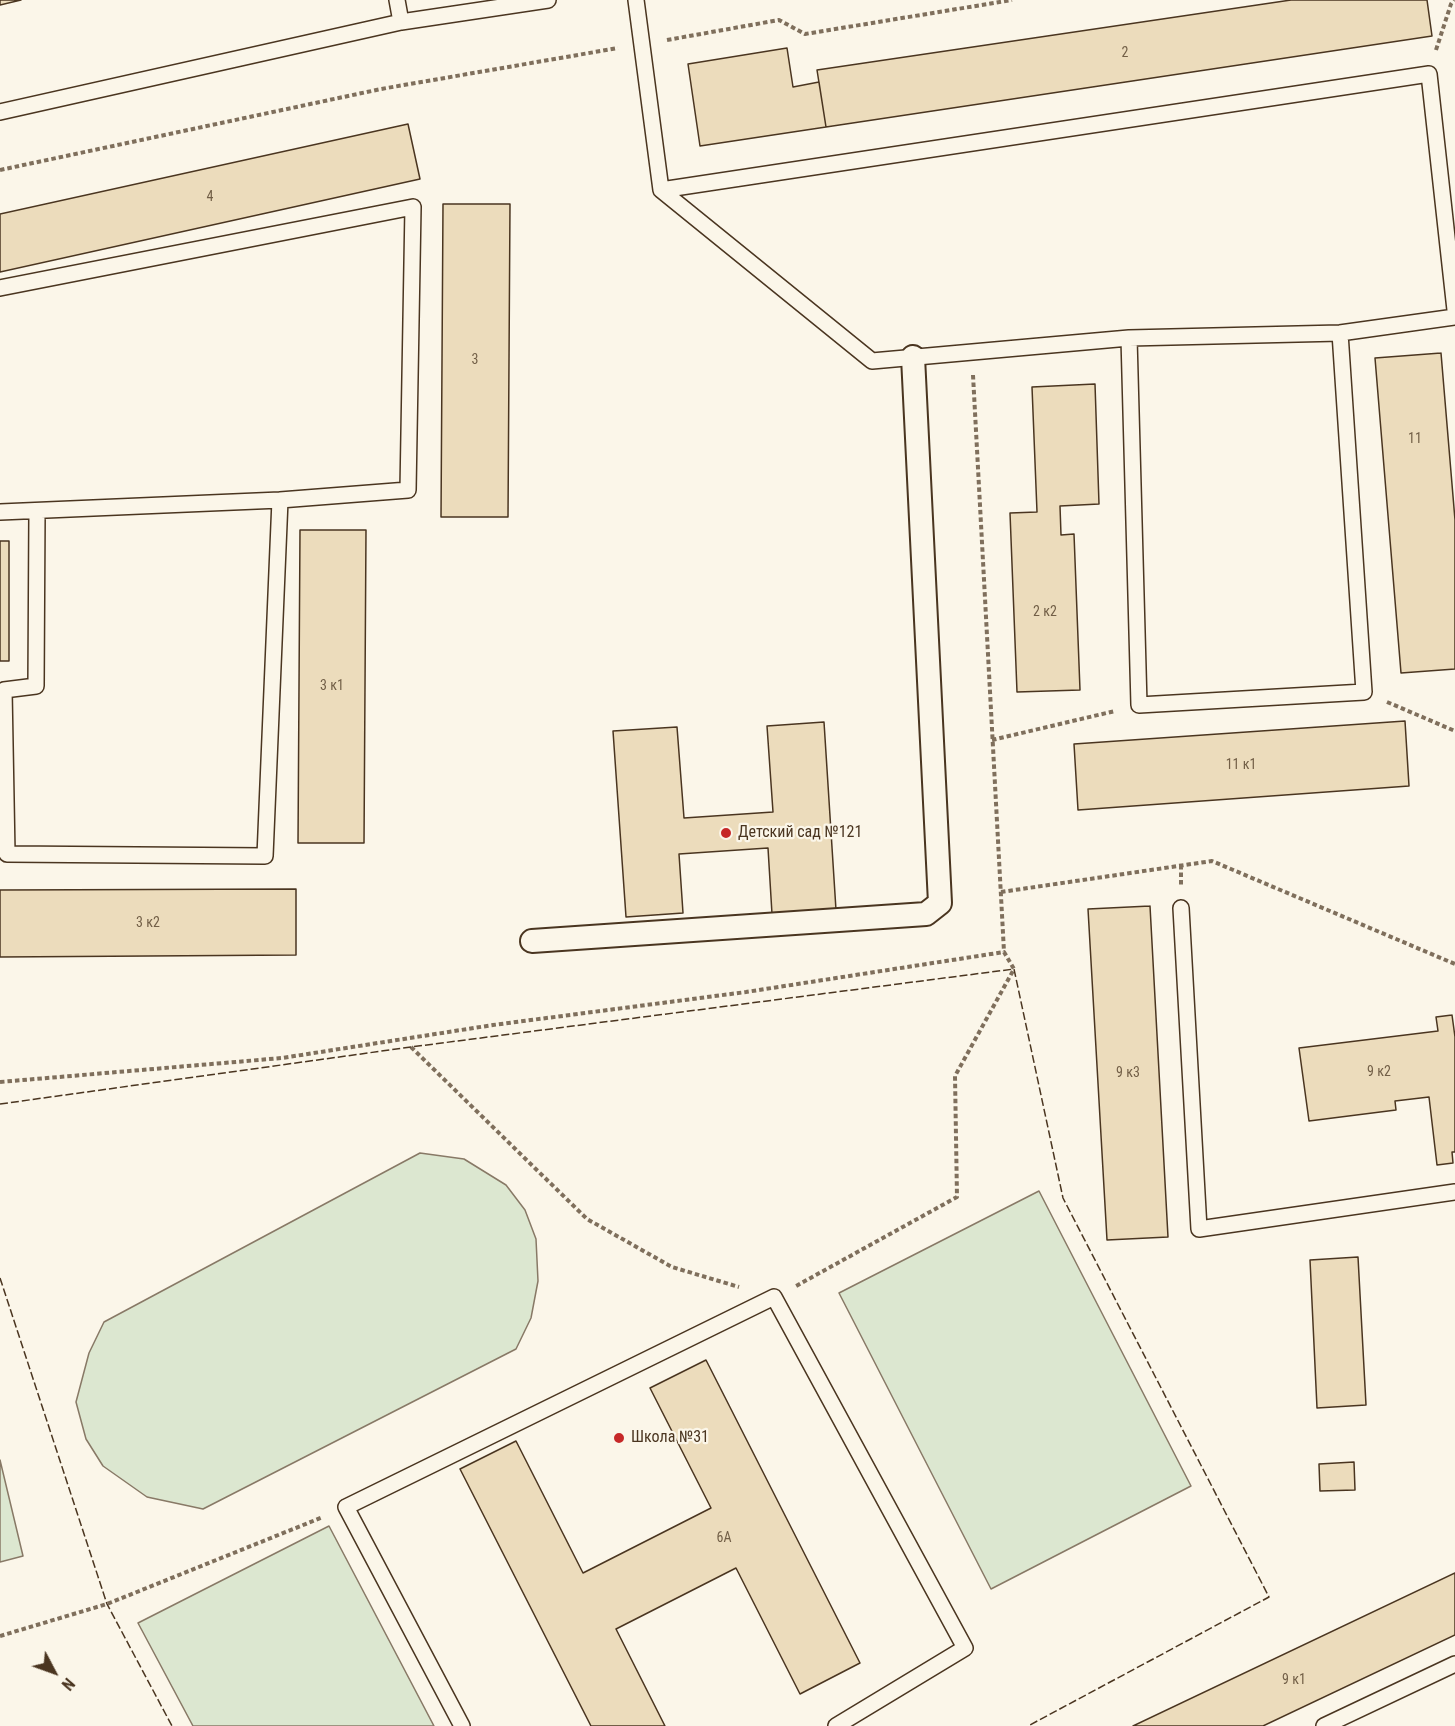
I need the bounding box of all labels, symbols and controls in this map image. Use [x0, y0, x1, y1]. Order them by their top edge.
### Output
house number: 2 [1122, 45, 1128, 61]
house number: 4 [207, 189, 213, 205]
house number: 3 [472, 352, 478, 368]
house number: 11 [1408, 431, 1422, 447]
house number: 2 к2 [1033, 604, 1057, 620]
house number: 3 к1 [320, 678, 344, 694]
house number: 11 к1 [1226, 757, 1256, 773]
place label: Детский сад №121 [738, 823, 862, 843]
marker: Детский сад №121 [719, 826, 733, 840]
house number: 3 к2 [136, 915, 160, 931]
house number: 9 к2 [1367, 1064, 1391, 1080]
house number: 9 к3 [1116, 1065, 1140, 1081]
place label: Школа №31 [631, 1428, 709, 1448]
marker: Школа №31 [612, 1431, 626, 1445]
house number: 6А [717, 1530, 731, 1546]
north arrow [24, 1642, 84, 1702]
house number: 9 к1 [1282, 1672, 1306, 1688]
text: N [58, 1674, 78, 1694]

